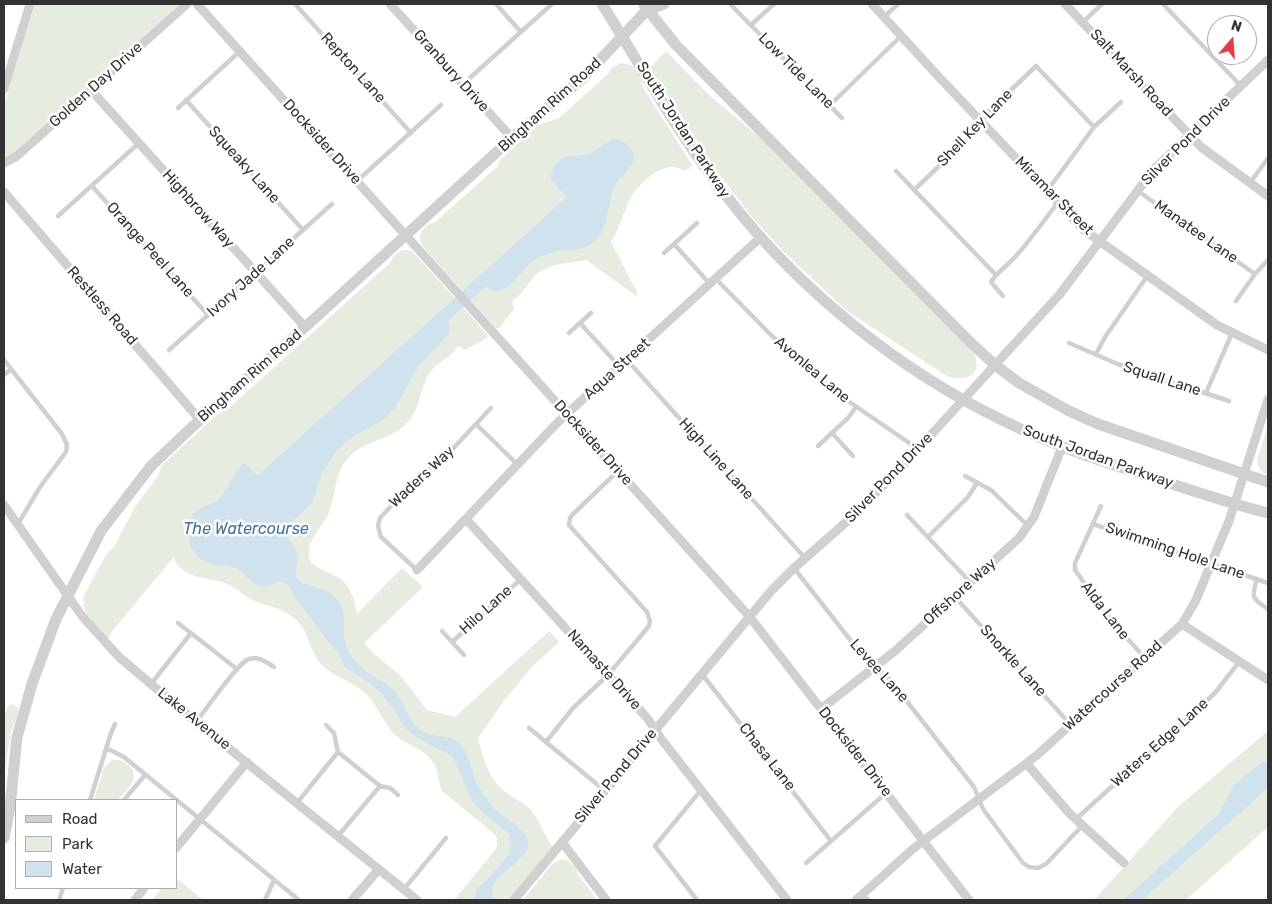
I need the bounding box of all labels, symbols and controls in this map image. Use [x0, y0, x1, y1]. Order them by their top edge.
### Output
north arrow [1207, 15, 1257, 65]
text: N [1229, 17, 1244, 36]
street label: Granbury Drive [409, 26, 493, 116]
street label: Salt Marsh Road [1086, 26, 1176, 120]
street label: Repton Lane [317, 29, 389, 107]
street label: Low Tide Lane [754, 29, 838, 113]
street label: Golden Day Drive [46, 38, 146, 132]
street label: Bingham Rim Road [495, 54, 605, 156]
street label: South Jordan Parkway [632, 59, 734, 201]
street label: Shell Key Lane [934, 86, 1016, 170]
street label: Silver Pond Drive [1138, 93, 1234, 189]
street label: Docksider Drive [279, 96, 365, 188]
street label: Squeaky Lane [205, 123, 283, 207]
street label: Miramar Street [1011, 153, 1097, 239]
street label: Highbrow Way [158, 166, 238, 252]
street label: Manatee Lane [1151, 197, 1241, 267]
street label: Orange Peel Lane [102, 199, 198, 301]
street label: Ivory Jade Lane [204, 233, 298, 321]
street label: Restless Road [63, 263, 141, 349]
street label: Bingham Rim Road [194, 326, 306, 426]
street label: Avonlea Lane [770, 333, 854, 407]
street label: Aqua Street [580, 334, 654, 404]
street label: Squall Lane [1121, 358, 1203, 400]
street label: Docksider Drive [550, 397, 636, 489]
street label: High Line Lane [675, 414, 757, 504]
street label: South Jordan Parkway [1020, 421, 1176, 493]
street label: Silver Pond Drive [841, 429, 937, 527]
street label: Waders Way [386, 442, 458, 512]
water label: The Watercourse [183, 519, 309, 539]
street label: Swimming Hole Lane [1103, 519, 1247, 583]
street label: Offshore Way [920, 555, 1000, 629]
street label: Alda Lane [1077, 578, 1133, 644]
street label: Hilo Lane [456, 582, 516, 638]
street label: Snorkle Lane [976, 621, 1050, 701]
street label: Namaste Drive [563, 626, 645, 714]
street label: Levee Lane [846, 636, 912, 706]
street label: Watercourse Road [1060, 637, 1166, 735]
street label: Lake Avenue [154, 684, 234, 754]
street label: Waters Edge Lane [1108, 695, 1212, 791]
street label: Docksider Drive [814, 704, 896, 800]
street label: Chasa Lane [735, 719, 799, 795]
street label: Silver Pond Drive [571, 725, 661, 827]
legend [15, 799, 178, 889]
text: Road [62, 810, 98, 828]
text: Park [62, 835, 93, 853]
text: Water [62, 860, 102, 878]

